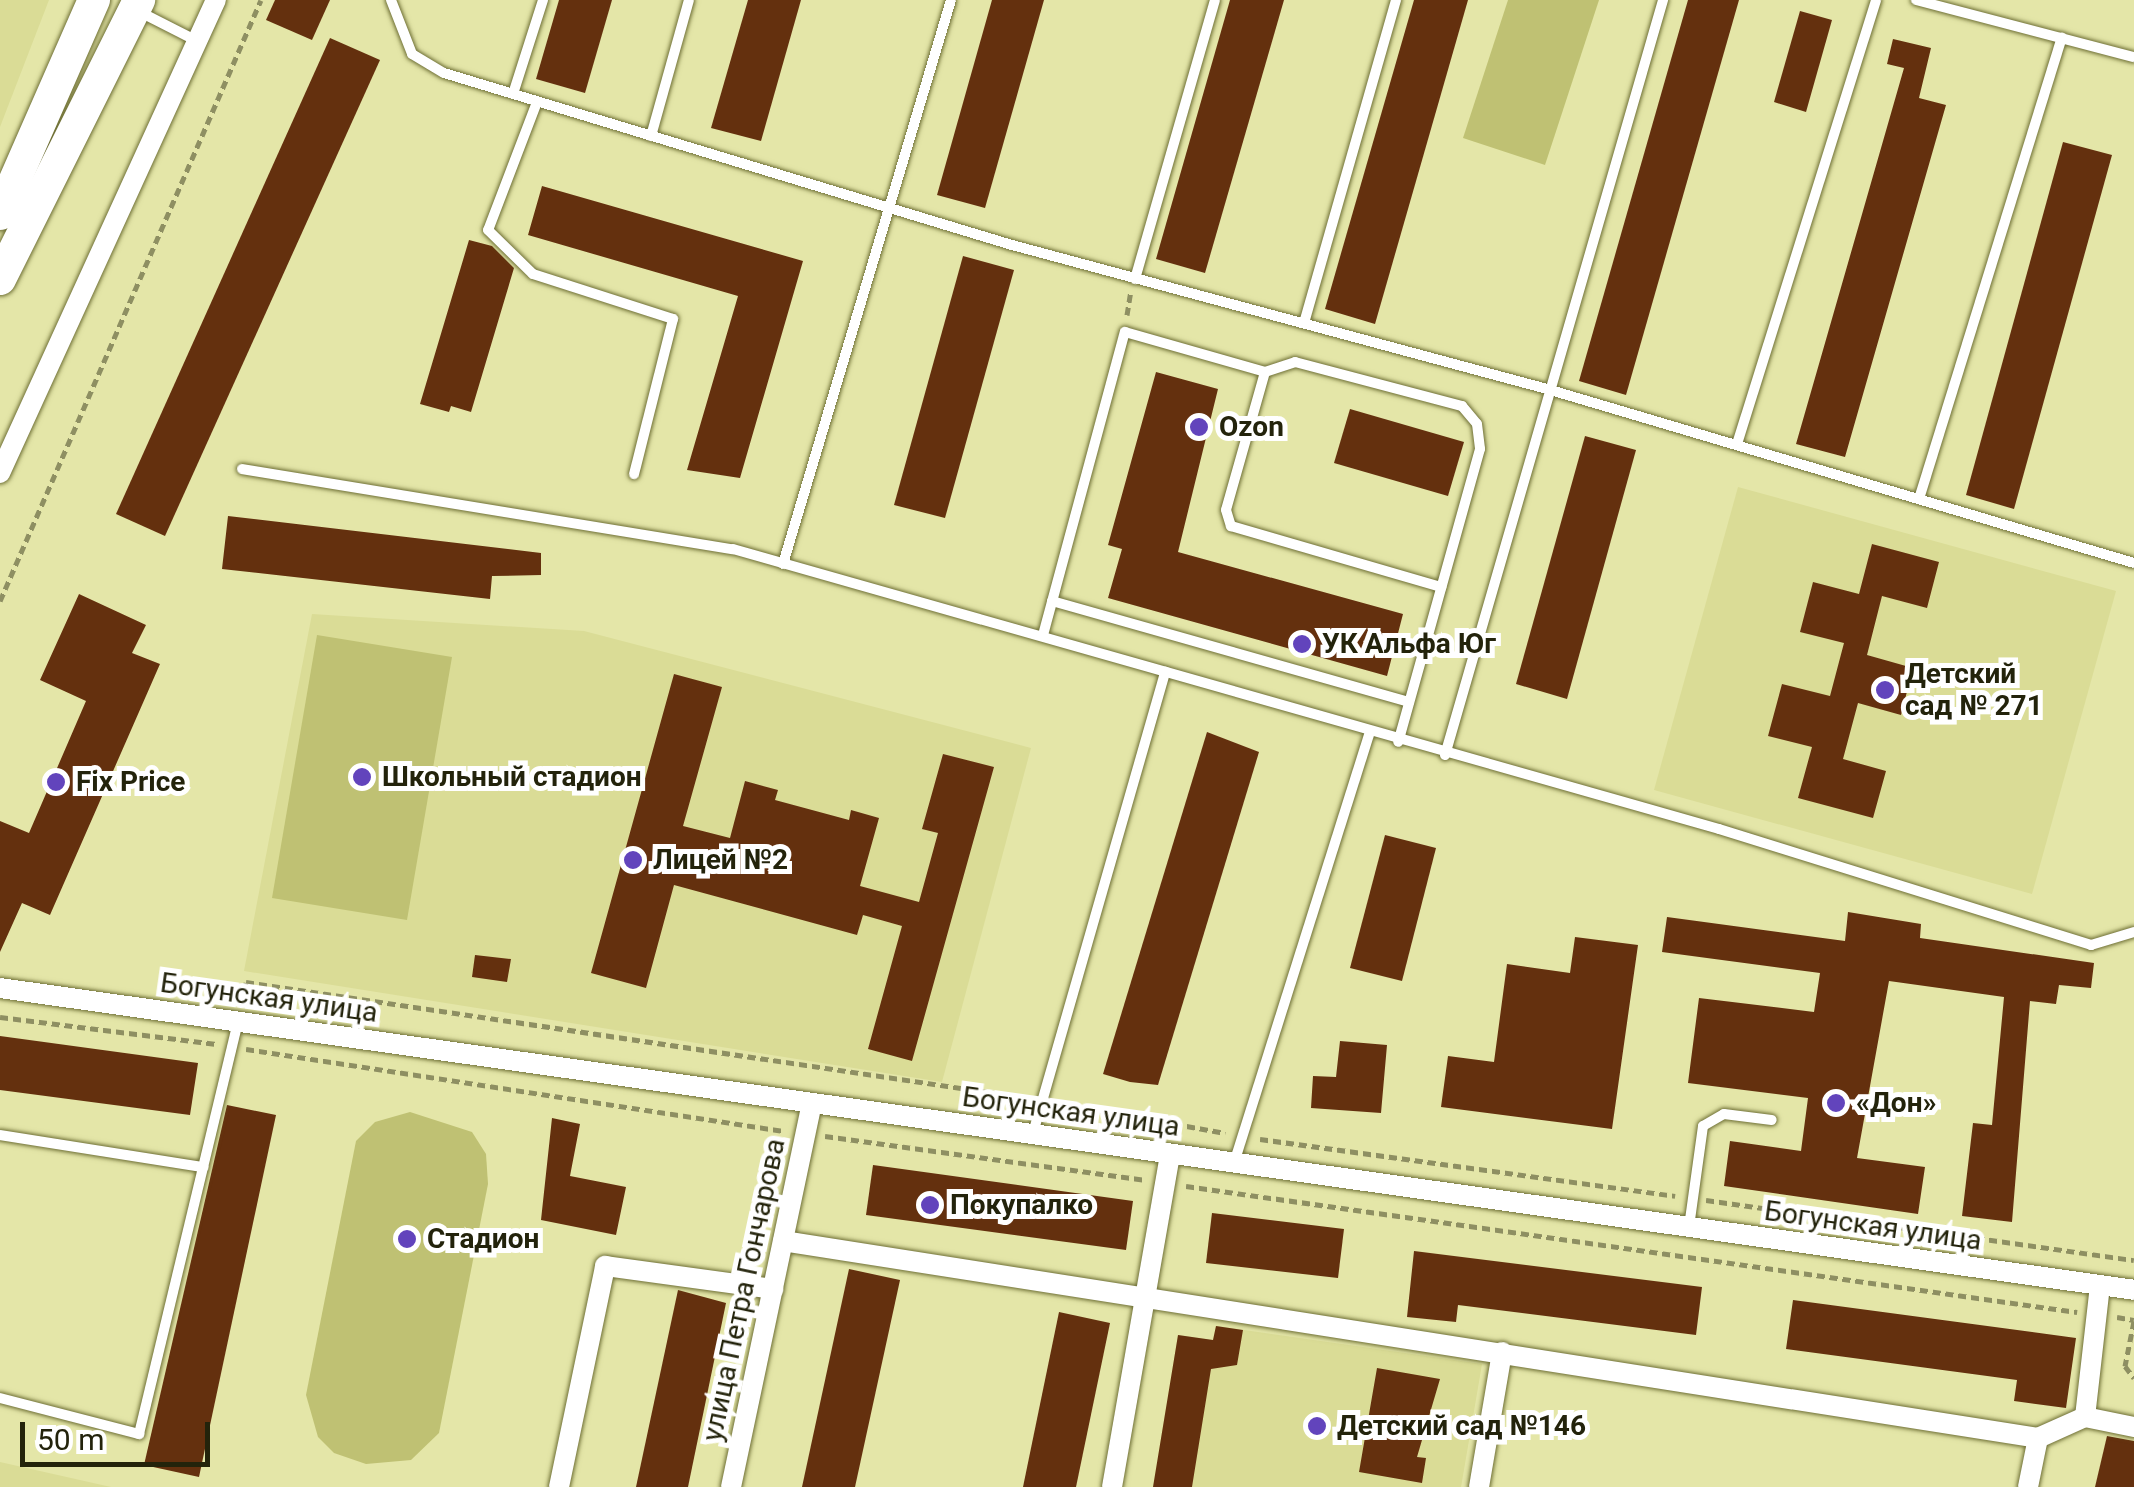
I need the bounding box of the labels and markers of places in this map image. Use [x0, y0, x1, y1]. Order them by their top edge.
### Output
place label: Ozon [1219, 410, 1284, 444]
marker: Ozon [1188, 416, 1210, 438]
place label: УК Альфа Юг [1322, 627, 1496, 661]
marker: УК Альфа Юг [1291, 633, 1313, 655]
place label: Детский сад № 271 [1905, 657, 2043, 723]
marker: Детский сад № 271 [1874, 679, 1896, 701]
place label: Школьный стадион [382, 760, 642, 794]
place label: Fix Price [76, 765, 185, 799]
marker: Школьный стадион [351, 766, 373, 788]
marker: Fix Price [45, 771, 67, 793]
place label: Лицей №2 [653, 843, 788, 877]
marker: Лицей №2 [622, 849, 644, 871]
place label: «Дон» [1856, 1086, 1937, 1120]
marker: «Дон» [1825, 1092, 1847, 1114]
place label: Покупалко [950, 1188, 1093, 1222]
marker: Покупалко [919, 1194, 941, 1216]
place label: Стадион [427, 1222, 539, 1256]
marker: Стадион [396, 1228, 418, 1250]
place label: Детский сад №146 [1337, 1409, 1586, 1443]
marker: Детский сад №146 [1306, 1415, 1328, 1437]

